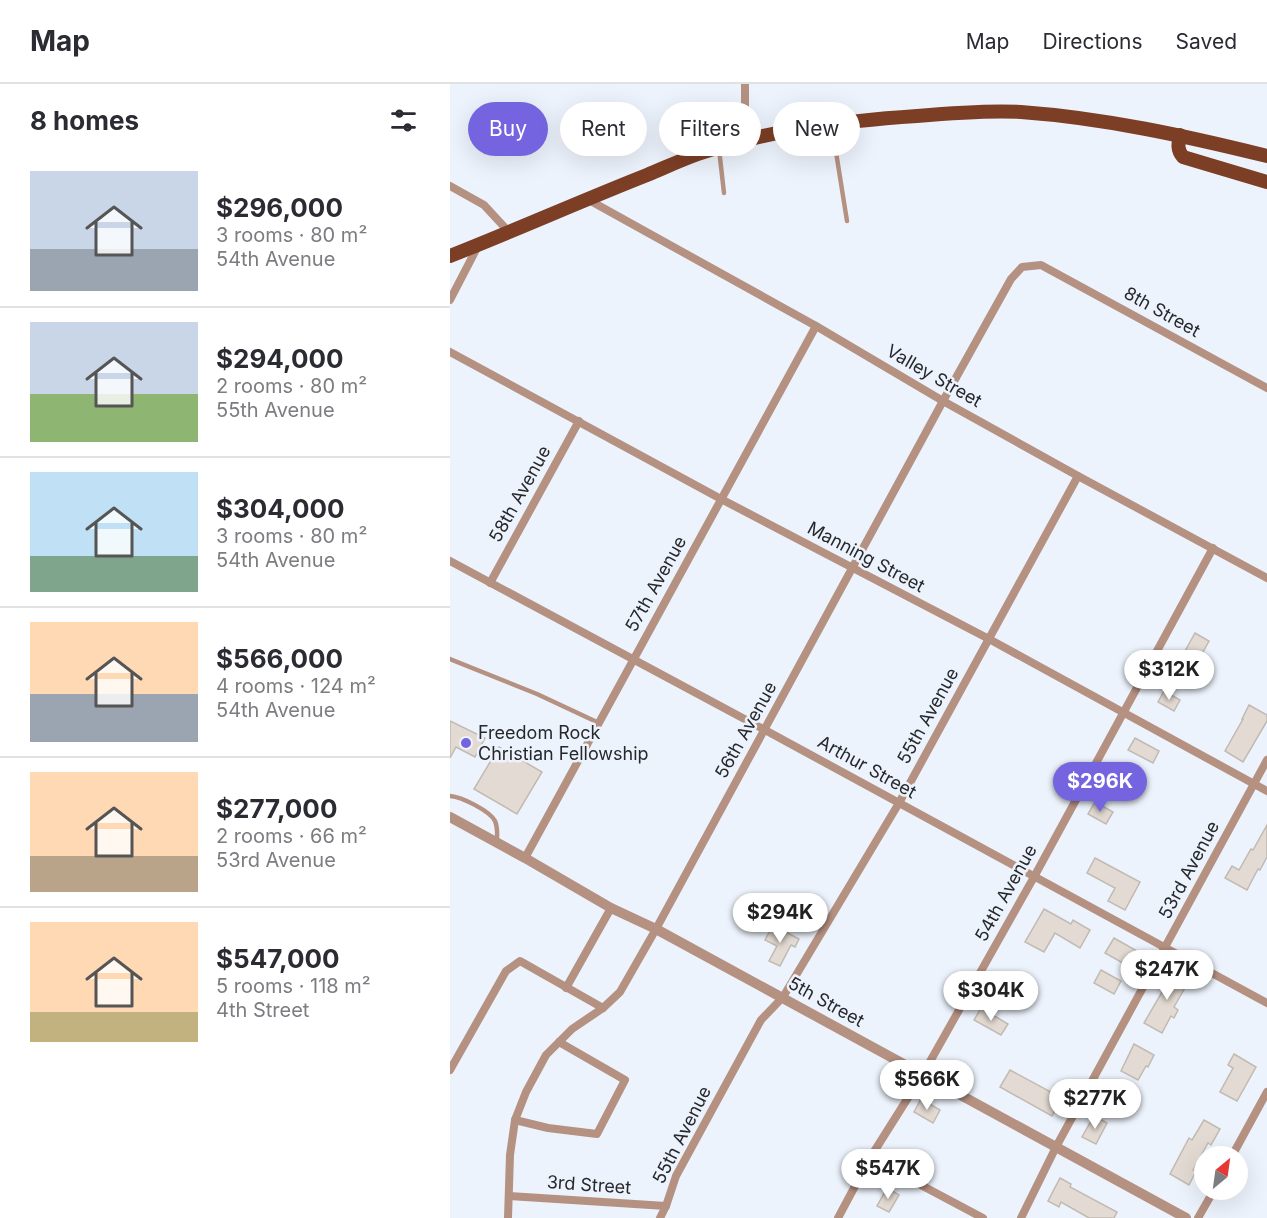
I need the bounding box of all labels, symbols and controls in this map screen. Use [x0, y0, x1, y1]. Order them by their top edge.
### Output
text: Map [30, 24, 90, 58]
text: Map [966, 29, 1009, 54]
text: Directions [1042, 29, 1143, 54]
text: Saved [1176, 29, 1237, 54]
chip: Buy [468, 102, 548, 156]
chip: Rent [560, 102, 647, 156]
chip: Filters [659, 102, 761, 156]
chip: New [773, 102, 860, 156]
icon: filters [387, 104, 420, 137]
text: 8 homes [30, 105, 139, 136]
text: $296,000 [216, 192, 343, 223]
icon: home [78, 195, 150, 267]
text: 3 rooms · 80 m² [216, 223, 367, 247]
text: 54th Avenue [216, 247, 335, 271]
street label: 8th Street [1121, 282, 1204, 341]
street label: Valley Street [883, 340, 986, 411]
text: $294,000 [216, 343, 344, 374]
icon: home [78, 346, 150, 418]
text: 2 rooms · 80 m² [216, 374, 367, 398]
text: 55th Avenue [216, 398, 335, 422]
street label: 58th Avenue [484, 442, 555, 546]
text: $304,000 [216, 493, 345, 524]
icon: home [78, 496, 150, 568]
street label: Manning Street [804, 517, 928, 596]
text: 3 rooms · 80 m² [216, 524, 367, 548]
street label: 57th Avenue [621, 532, 690, 635]
text: 54th Avenue [216, 548, 335, 572]
text: $566,000 [216, 643, 343, 674]
icon: home [78, 646, 150, 718]
pin: $312K [1127, 650, 1211, 701]
text: $312K [1138, 657, 1200, 681]
street label: 55th Avenue [893, 664, 963, 768]
text: 4 rooms · 124 m² [216, 674, 376, 698]
street label: 56th Avenue [710, 678, 781, 782]
text: 54th Avenue [216, 698, 335, 722]
place label: Freedom Rock Christian Fellowship [478, 722, 649, 764]
street label: Arthur Street [814, 731, 920, 802]
marker: Freedom Rock Christian Fellowship [459, 736, 473, 750]
pin: $296K [1058, 762, 1142, 813]
text: $296K [1067, 769, 1133, 793]
text: $277,000 [216, 793, 337, 824]
icon: home [78, 796, 150, 868]
street label: 53rd Avenue [1154, 817, 1223, 922]
text: 2 rooms · 66 m² [216, 824, 367, 848]
street label: 54th Avenue [970, 841, 1041, 945]
text: 53rd Avenue [216, 848, 336, 872]
pin: $294K [738, 893, 822, 944]
text: $294K [747, 900, 813, 924]
text: $547,000 [216, 943, 340, 974]
icon: home [78, 946, 150, 1018]
pin: $247K [1125, 950, 1209, 1001]
text: $247K [1135, 957, 1199, 981]
pin: $304K [949, 971, 1033, 1022]
street label: 5th Street [785, 972, 868, 1031]
text: 5 rooms · 118 m² [216, 974, 371, 998]
text: $304K [957, 978, 1025, 1002]
text: 4th Street [216, 998, 309, 1022]
pin: $566K [885, 1060, 969, 1111]
text: $566K [894, 1067, 960, 1091]
pin: $277K [1053, 1079, 1137, 1130]
street label: 55th Avenue [648, 1082, 715, 1187]
text: $277K [1063, 1086, 1127, 1110]
north arrow [1194, 1146, 1248, 1200]
map controls [1194, 1146, 1248, 1200]
pin: $547K [846, 1149, 930, 1200]
text: $547K [855, 1156, 921, 1180]
street label: 3rd Street [546, 1171, 632, 1198]

